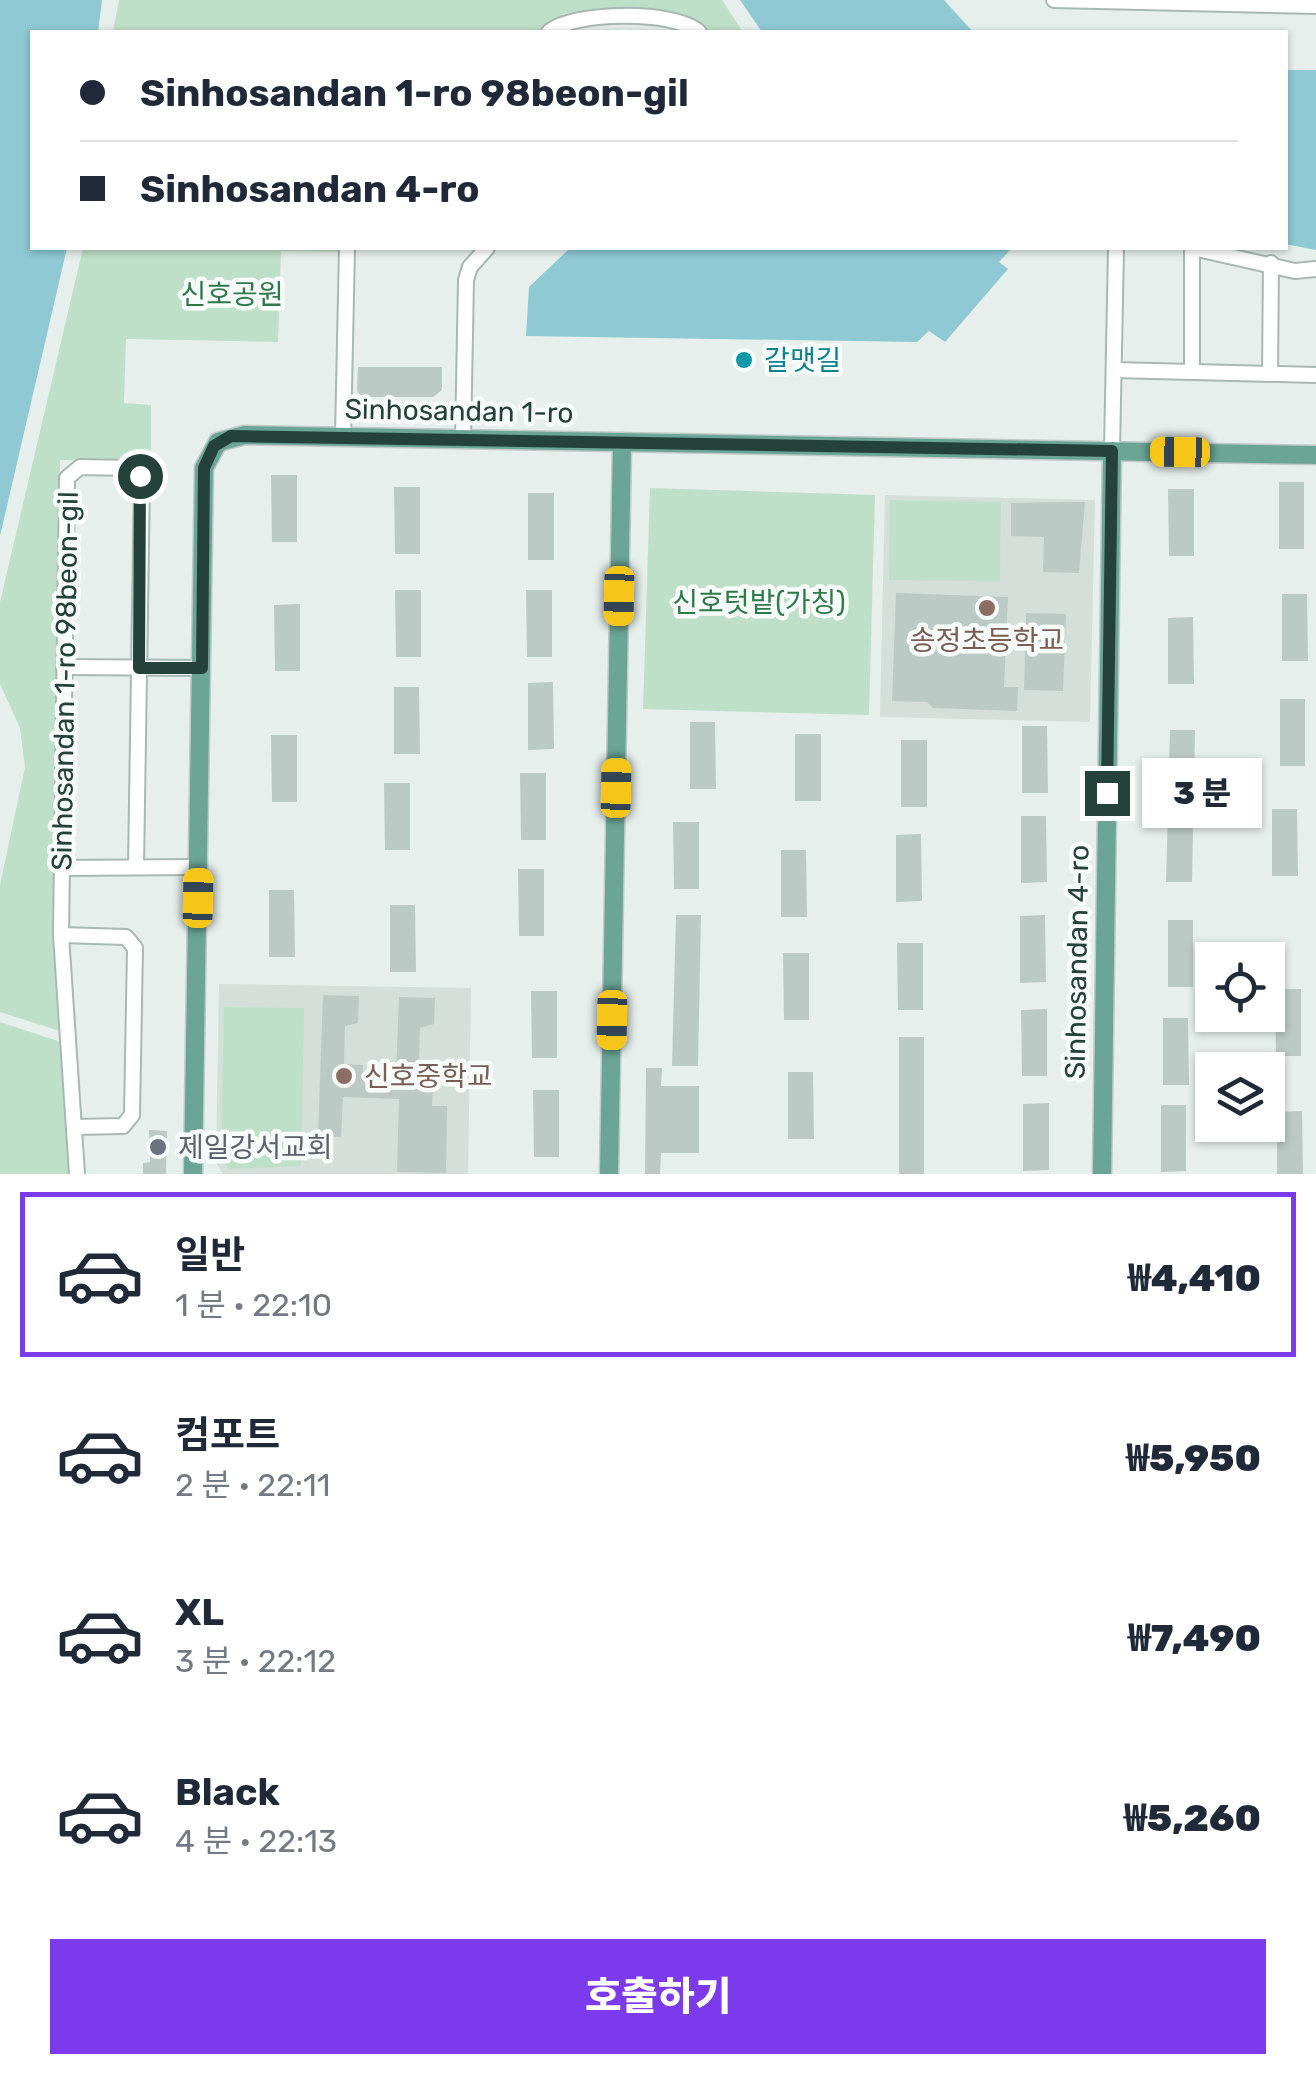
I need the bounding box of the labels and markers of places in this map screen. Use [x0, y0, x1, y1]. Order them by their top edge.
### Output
place label: 갈맷길 [764, 344, 841, 377]
marker: 갈맷길 [733, 349, 755, 371]
marker: 송정초등학교 [976, 597, 998, 619]
place label: 송정초등학교 [910, 624, 1064, 657]
place label: 신호중학교 [364, 1060, 493, 1093]
marker: 신호중학교 [333, 1065, 355, 1087]
place label: 제일강서교회 [178, 1131, 333, 1164]
marker: 제일강서교회 [147, 1136, 169, 1158]

